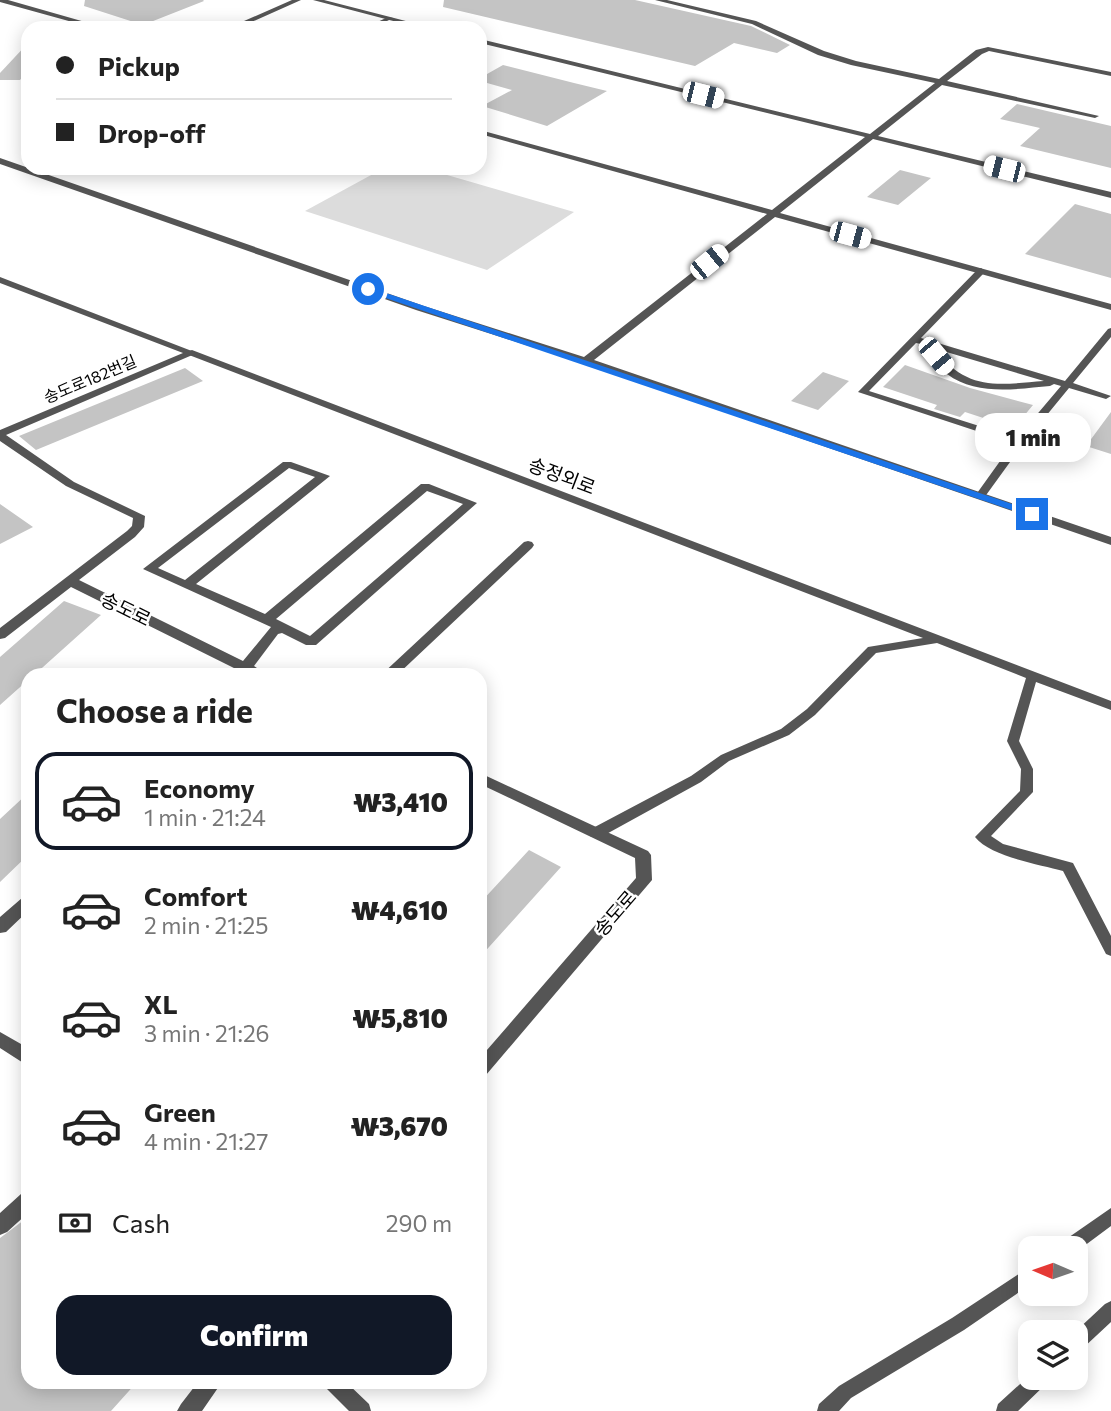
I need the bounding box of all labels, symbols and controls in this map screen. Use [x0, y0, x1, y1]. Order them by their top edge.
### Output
text: Pickup [98, 50, 180, 81]
car [681, 80, 726, 110]
text: Drop-off [98, 117, 205, 148]
car [982, 154, 1027, 184]
car [827, 219, 874, 251]
car [687, 241, 732, 283]
route start [352, 273, 384, 305]
car [915, 333, 958, 379]
street label: 송도로182번길 [41, 350, 139, 407]
callout: 1 min [974, 412, 1090, 462]
text: 1 min [1005, 423, 1061, 451]
street label: 송정외로 [525, 452, 599, 499]
route end [1016, 498, 1048, 530]
street label: 송도로 [98, 587, 155, 630]
text: Choose a ride [56, 690, 253, 730]
icon: car [60, 770, 123, 833]
text: Economy [144, 772, 255, 803]
text: ₩3,410 [353, 786, 448, 817]
text: 1 min · 21:24 [144, 803, 266, 831]
icon: car [60, 878, 123, 941]
text: Comfort [144, 880, 247, 911]
street label: 송도로 [589, 885, 641, 940]
text: ₩4,610 [351, 894, 448, 925]
text: 2 min · 21:25 [144, 911, 269, 939]
icon: car [60, 986, 123, 1049]
text: XL [144, 988, 178, 1019]
text: ₩5,810 [352, 1002, 448, 1033]
text: 3 min · 21:26 [144, 1019, 270, 1047]
icon: car [60, 1094, 123, 1157]
text: Green [144, 1096, 216, 1127]
text: ₩3,670 [351, 1110, 448, 1141]
text: 4 min · 21:27 [144, 1127, 268, 1155]
icon: cash [56, 1204, 94, 1242]
text: Cash [112, 1207, 170, 1238]
text: 290 m [386, 1209, 452, 1237]
north arrow [1018, 1236, 1088, 1306]
map controls [1018, 1236, 1088, 1390]
button: Confirm [56, 1295, 452, 1375]
button: layers [1018, 1320, 1088, 1390]

